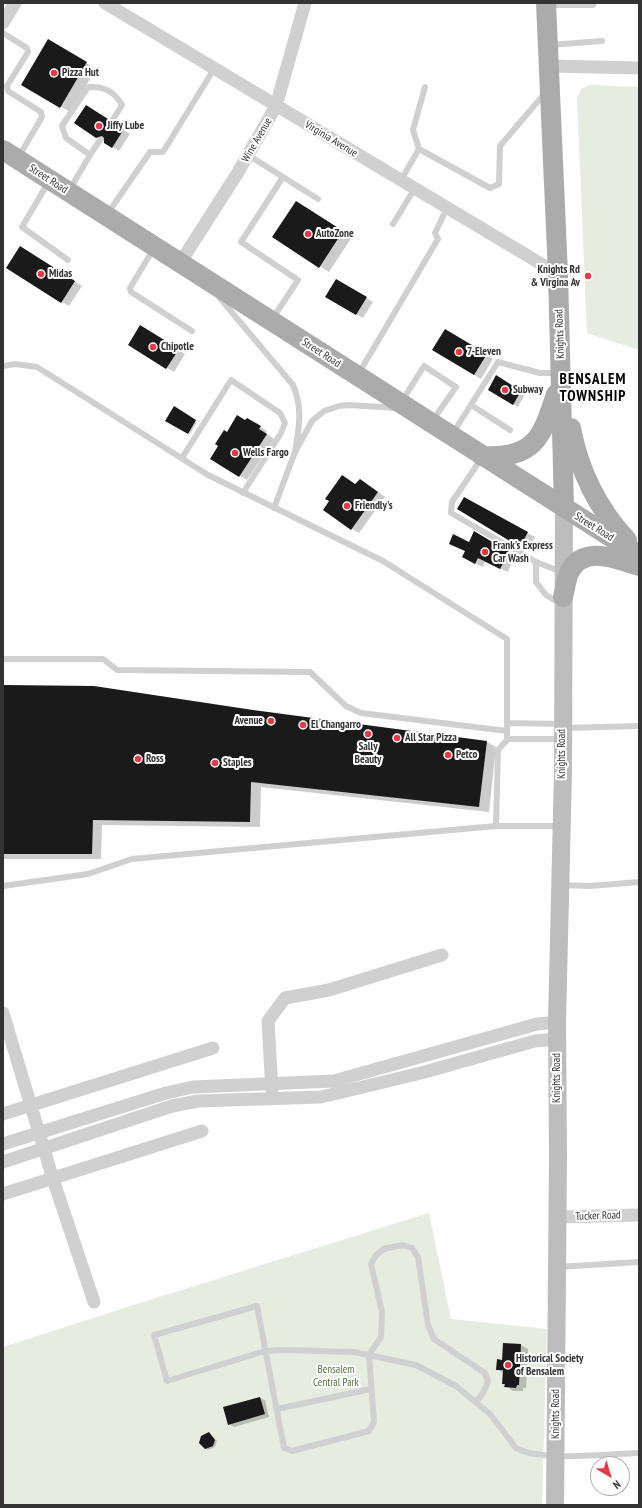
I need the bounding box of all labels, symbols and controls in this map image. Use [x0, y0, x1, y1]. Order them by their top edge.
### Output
place label: Pizza Hut [62, 66, 99, 80]
marker: Pizza Hut [49, 68, 59, 78]
street label: Wine Avenue [239, 115, 275, 165]
street label: Virginia Avenue [302, 118, 360, 160]
place label: Jiffy Lube [107, 119, 144, 133]
marker: Jiffy Lube [94, 121, 104, 131]
street label: Street Road [26, 162, 70, 196]
place label: AutoZone [316, 227, 354, 241]
marker: AutoZone [303, 229, 313, 239]
place label: Knights Rd & Virgina Av [531, 263, 580, 289]
place label: Midas [49, 267, 72, 281]
marker: Midas [36, 269, 46, 279]
marker: Knights Rd & Virgina Av [583, 271, 593, 281]
street label: Knights Road [553, 309, 567, 359]
street label: Street Road [299, 336, 343, 370]
place label: Chipotle [161, 340, 194, 354]
marker: Chipotle [148, 342, 158, 352]
place label: 7-Eleven [467, 345, 501, 359]
marker: 7-Eleven [454, 347, 464, 357]
district label: BENSALEM TOWNSHIP [560, 371, 626, 406]
place label: Subway [513, 383, 543, 397]
marker: Subway [500, 385, 510, 395]
place label: Wells Fargo [243, 446, 289, 460]
marker: Wells Fargo [230, 448, 240, 458]
place label: Friendly's [355, 499, 392, 513]
marker: Friendly's [342, 501, 352, 511]
street label: Street Road [572, 510, 616, 544]
place label: Frank's Express Car Wash [493, 539, 553, 565]
marker: Frank's Express Car Wash [480, 547, 490, 557]
place label: Avenue [234, 714, 263, 728]
marker: Avenue [266, 716, 276, 726]
place label: El Changarro [311, 718, 361, 732]
marker: El Changarro [298, 720, 308, 730]
marker: Sally Beauty [363, 729, 373, 739]
street label: Knights Road [555, 729, 569, 779]
place label: All Star Pizza [405, 731, 457, 745]
marker: All Star Pizza [392, 733, 402, 743]
place label: Sally Beauty [355, 740, 381, 766]
place label: Petco [456, 748, 477, 762]
marker: Petco [443, 750, 453, 760]
place label: Ross [146, 752, 164, 766]
marker: Ross [133, 754, 143, 764]
place label: Staples [223, 756, 252, 770]
marker: Staples [210, 758, 220, 768]
street label: Knights Road [550, 1053, 564, 1103]
street label: Tucker Road [575, 1209, 621, 1223]
place label: Historical Society of Bensalem [516, 1352, 583, 1378]
marker: Historical Society of Bensalem [503, 1360, 513, 1370]
park label: Bensalem Central Park [313, 1363, 359, 1389]
street label: Knights Road [549, 1389, 563, 1439]
north arrow [590, 1456, 630, 1496]
text: N [610, 1477, 623, 1492]

